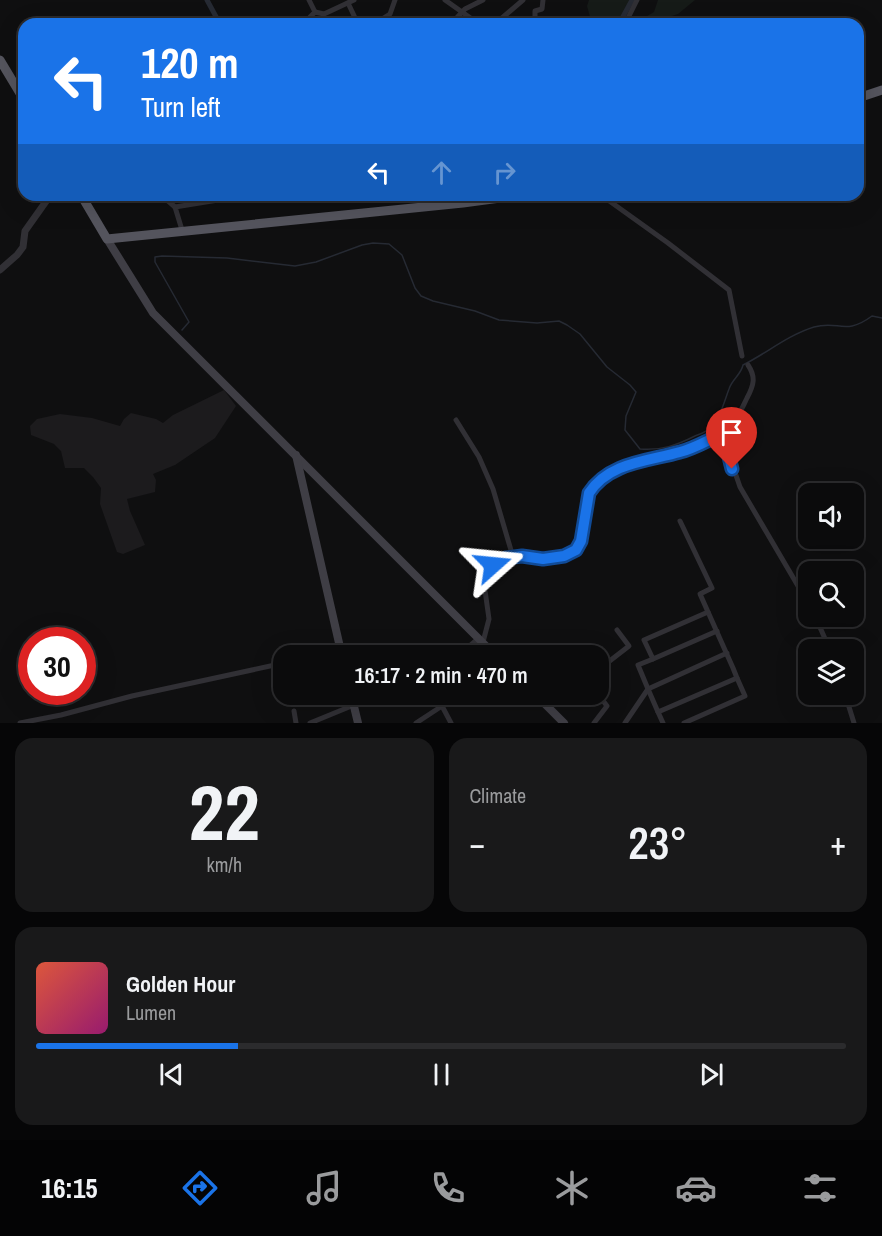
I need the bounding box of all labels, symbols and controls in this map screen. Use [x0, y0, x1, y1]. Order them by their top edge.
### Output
text: 120 m [141, 35, 239, 91]
icon: left [42, 42, 120, 120]
text: Turn left [141, 89, 220, 125]
icon: left [362, 156, 395, 189]
icon: ahead [425, 156, 458, 189]
icon: right [488, 156, 521, 189]
pin [706, 407, 757, 469]
icon: arrive [715, 416, 748, 449]
map controls [798, 483, 864, 705]
button: sound [798, 483, 864, 549]
position arrow [461, 533, 525, 597]
button: search [798, 561, 864, 627]
speed limit sign: 30 [18, 627, 96, 705]
button: layers [798, 639, 864, 705]
text: 16:17 · 2 min · 470 m [354, 660, 528, 690]
text: 22 [189, 759, 260, 864]
text: Climate [470, 782, 526, 809]
text: 23° [628, 812, 687, 873]
text: − [470, 821, 485, 865]
text: + [830, 821, 846, 865]
text: km/h [206, 851, 242, 878]
text: Golden Hour [126, 969, 235, 999]
text: Lumen [126, 999, 176, 1026]
icon: previous [155, 1058, 188, 1091]
icon: pause [425, 1058, 458, 1091]
icon: next [695, 1058, 728, 1091]
icon: directions [179, 1167, 221, 1209]
icon: music [303, 1167, 345, 1209]
icon: phone [427, 1167, 469, 1209]
icon: climate [551, 1167, 593, 1209]
icon: car [675, 1167, 717, 1209]
icon: filters [799, 1167, 841, 1209]
text: 16:15 [41, 1170, 98, 1206]

